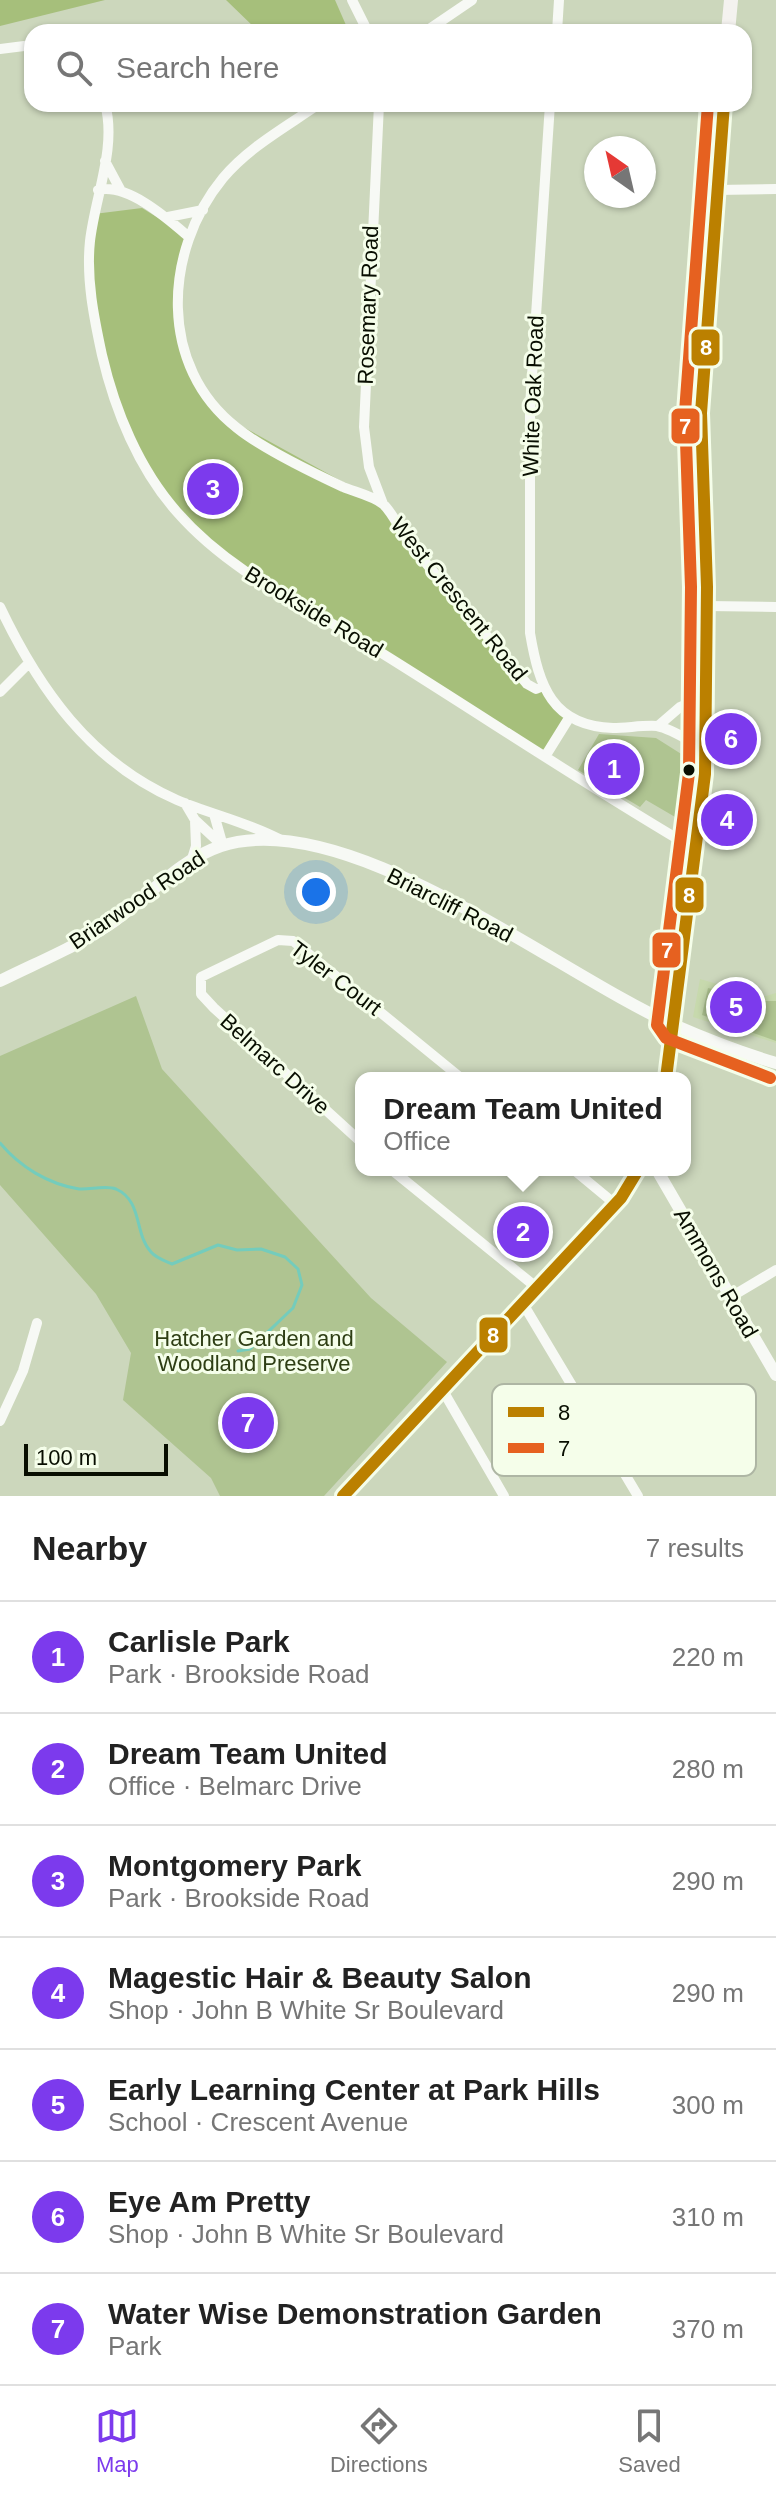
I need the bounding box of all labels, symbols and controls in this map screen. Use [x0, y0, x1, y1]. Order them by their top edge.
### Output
search box [24, 24, 752, 112]
icon: search [52, 46, 96, 90]
text: Search here [116, 51, 279, 84]
north arrow [584, 136, 656, 208]
street label: Rosemary Road [353, 225, 383, 385]
street label: White Oak Road [518, 315, 548, 477]
line badge: 8 [690, 328, 721, 367]
text: 8 [700, 335, 712, 360]
line badge: 7 [670, 407, 701, 445]
text: 7 [679, 414, 691, 439]
pin: 3 [187, 459, 239, 519]
street label: West Crescent Road [386, 512, 532, 686]
street label: Brookside Road [240, 561, 388, 663]
pin: 6 [705, 709, 757, 769]
pin: 1 [588, 739, 640, 799]
unlabelled marker [681, 762, 697, 778]
pin: 4 [701, 790, 753, 850]
street label: Briarwood Road [65, 846, 209, 954]
street label: Briarcliff Road [383, 863, 517, 947]
your location [296, 872, 336, 912]
line badge: 8 [674, 876, 705, 914]
text: 8 [683, 883, 695, 908]
line badge: 7 [651, 931, 682, 969]
street label: Tyler Court [286, 936, 386, 1020]
text: 7 [661, 938, 673, 963]
pin: 5 [710, 977, 762, 1037]
street label: Belmarc Drive [215, 1008, 335, 1120]
popup [355, 1072, 691, 1176]
text: Dream Team United [383, 1092, 663, 1125]
text: Office [383, 1126, 451, 1156]
pin: 2 [497, 1202, 549, 1262]
street label: Ammons Road [669, 1204, 763, 1342]
line badge: 8 [478, 1316, 509, 1354]
text: 8 [487, 1323, 499, 1348]
park label: Hatcher Garden and Woodland Preserve [154, 1326, 354, 1376]
legend [492, 1384, 756, 1476]
pin: 7 [222, 1393, 274, 1453]
text: 8 [558, 1400, 570, 1425]
text: 7 [558, 1436, 570, 1461]
scale bar [24, 1440, 168, 1476]
text: 100 m [36, 1445, 97, 1470]
text: Nearby [32, 1529, 147, 1567]
text: 7 results [646, 1533, 744, 1563]
text: Carlisle Park [108, 1625, 290, 1658]
text: 1 [51, 1642, 65, 1672]
text: 220 m [672, 1642, 744, 1672]
text: Park · Brookside Road [108, 1659, 370, 1689]
text: Dream Team United [108, 1737, 388, 1770]
text: 2 [51, 1754, 65, 1784]
text: 280 m [672, 1754, 744, 1784]
text: Office · Belmarc Drive [108, 1771, 362, 1801]
text: Montgomery Park [108, 1849, 361, 1882]
text: 3 [51, 1866, 65, 1896]
text: 290 m [672, 1866, 744, 1896]
text: Park · Brookside Road [108, 1883, 370, 1913]
text: Magestic Hair & Beauty Salon [108, 1961, 531, 1994]
text: 4 [51, 1978, 65, 2008]
text: 290 m [672, 1978, 744, 2008]
text: Shop · John B White Sr Boulevard [108, 1995, 504, 2025]
text: Early Learning Center at Park Hills [108, 2073, 600, 2106]
text: 5 [51, 2090, 65, 2120]
text: 300 m [672, 2090, 744, 2120]
text: School · Crescent Avenue [108, 2107, 408, 2137]
text: Eye Am Pretty [108, 2185, 310, 2218]
text: 6 [51, 2202, 65, 2232]
text: 310 m [672, 2202, 744, 2232]
text: Shop · John B White Sr Boulevard [108, 2219, 504, 2249]
text: Water Wise Demonstration Garden [108, 2297, 602, 2330]
text: 7 [51, 2314, 65, 2344]
text: 370 m [672, 2314, 744, 2344]
text: Park [108, 2331, 161, 2361]
tab: Map [95, 2404, 139, 2478]
tab: Directions [330, 2404, 428, 2478]
tab: Saved [618, 2404, 681, 2478]

